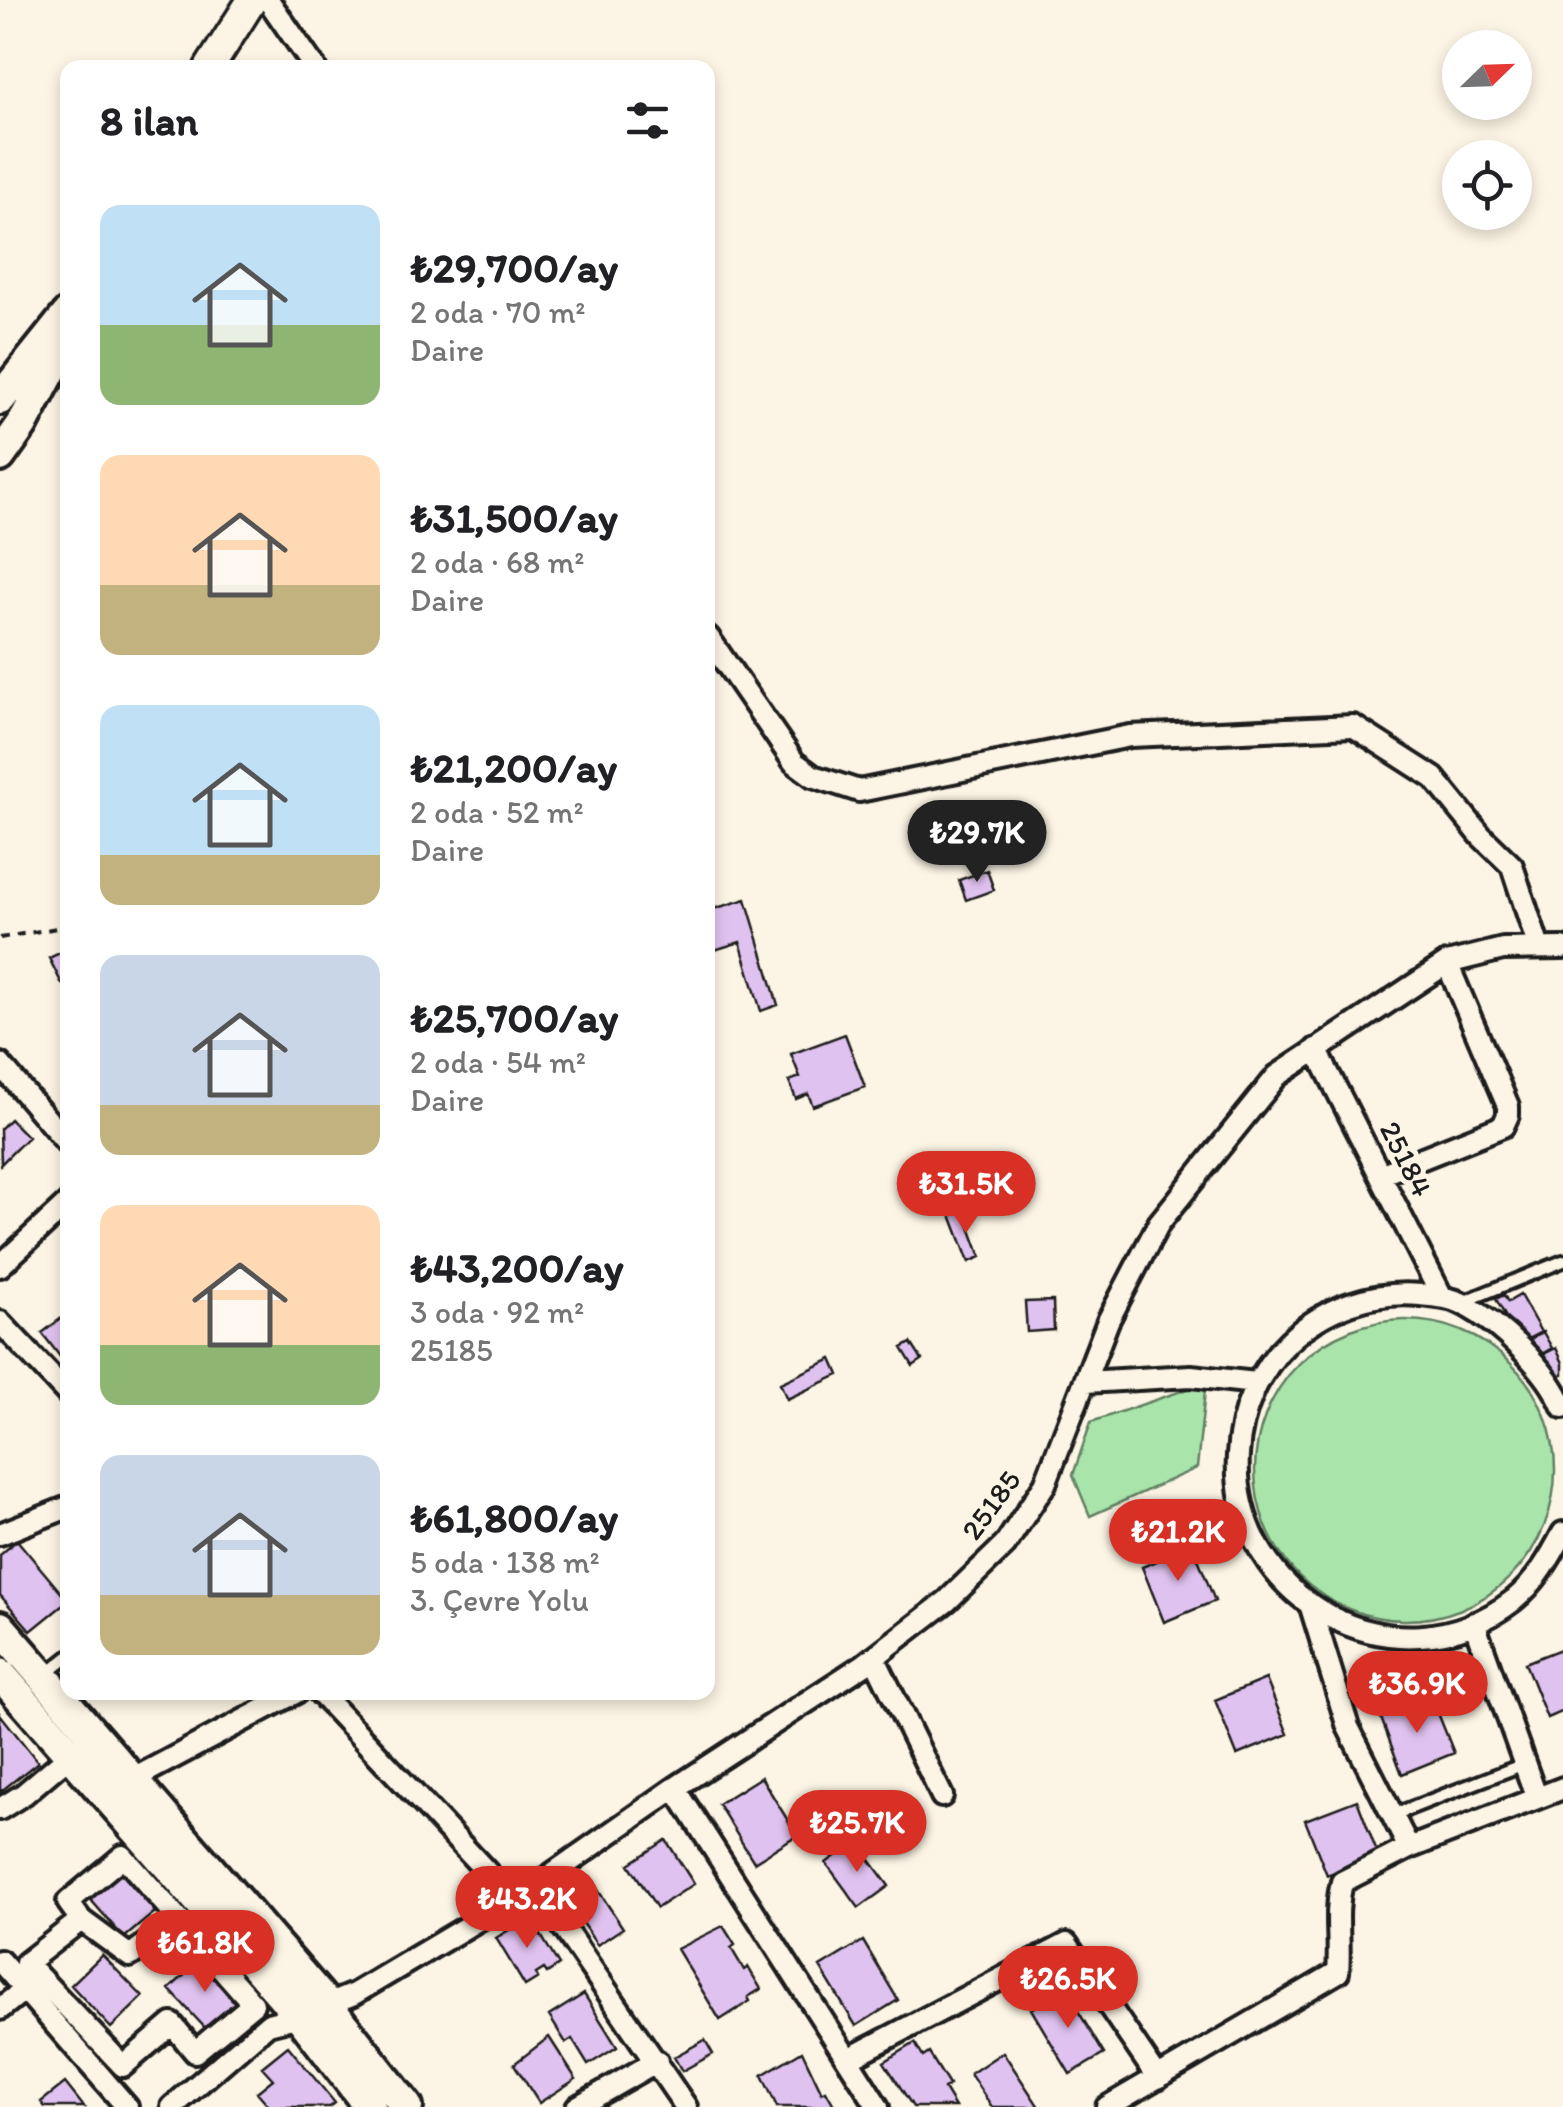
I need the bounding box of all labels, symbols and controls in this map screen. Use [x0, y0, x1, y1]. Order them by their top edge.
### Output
north arrow [1442, 30, 1532, 120]
map controls [1442, 30, 1532, 230]
icon: filters [620, 93, 675, 148]
text: 8 ilan [100, 95, 198, 146]
button: locate [1442, 140, 1532, 230]
text: ₺29,700/ay [410, 242, 618, 293]
icon: home [180, 245, 300, 365]
text: 2 oda · 70 m² [410, 293, 586, 331]
text: Daire [410, 331, 484, 369]
text: ₺31,500/ay [410, 492, 618, 543]
icon: home [180, 495, 300, 615]
text: 2 oda · 68 m² [410, 543, 584, 581]
text: Daire [410, 581, 484, 619]
text: ₺21,200/ay [410, 742, 617, 793]
icon: home [180, 745, 300, 865]
text: 2 oda · 52 m² [410, 793, 584, 831]
pin: ₺29.7K [896, 800, 1058, 885]
text: ₺29.7K [930, 813, 1024, 851]
text: Daire [410, 831, 484, 869]
text: ₺25,700/ay [410, 992, 618, 1043]
icon: home [180, 995, 300, 1115]
text: 2 oda · 54 m² [410, 1043, 586, 1081]
text: Daire [410, 1081, 484, 1119]
street label: 25184 [1372, 1115, 1441, 1203]
pin: ₺31.5K [885, 1151, 1047, 1236]
text: ₺31.5K [919, 1164, 1013, 1202]
text: ₺43,200/ay [410, 1242, 623, 1293]
icon: home [180, 1245, 300, 1365]
text: 3 oda · 92 m² [410, 1293, 584, 1331]
text: 25185 [410, 1331, 493, 1369]
street label: 25185 [953, 1462, 1028, 1547]
text: ₺61,800/ay [410, 1492, 618, 1543]
icon: home [180, 1495, 300, 1615]
pin: ₺21.2K [1097, 1499, 1259, 1584]
text: ₺21.2K [1131, 1512, 1225, 1550]
text: 5 oda · 138 m² [410, 1543, 600, 1581]
text: 3. Çevre Yolu [410, 1581, 589, 1619]
pin: ₺36.9K [1336, 1651, 1498, 1736]
text: ₺36.9K [1369, 1664, 1465, 1702]
pin: ₺25.7K [776, 1790, 938, 1875]
text: ₺25.7K [809, 1803, 905, 1841]
pin: ₺43.2K [446, 1866, 608, 1951]
text: ₺43.2K [477, 1879, 577, 1917]
pin: ₺61.8K [124, 1910, 286, 1995]
text: ₺61.8K [158, 1923, 252, 1961]
pin: ₺26.5K [987, 1946, 1149, 2031]
text: ₺26.5K [1020, 1959, 1116, 1997]

